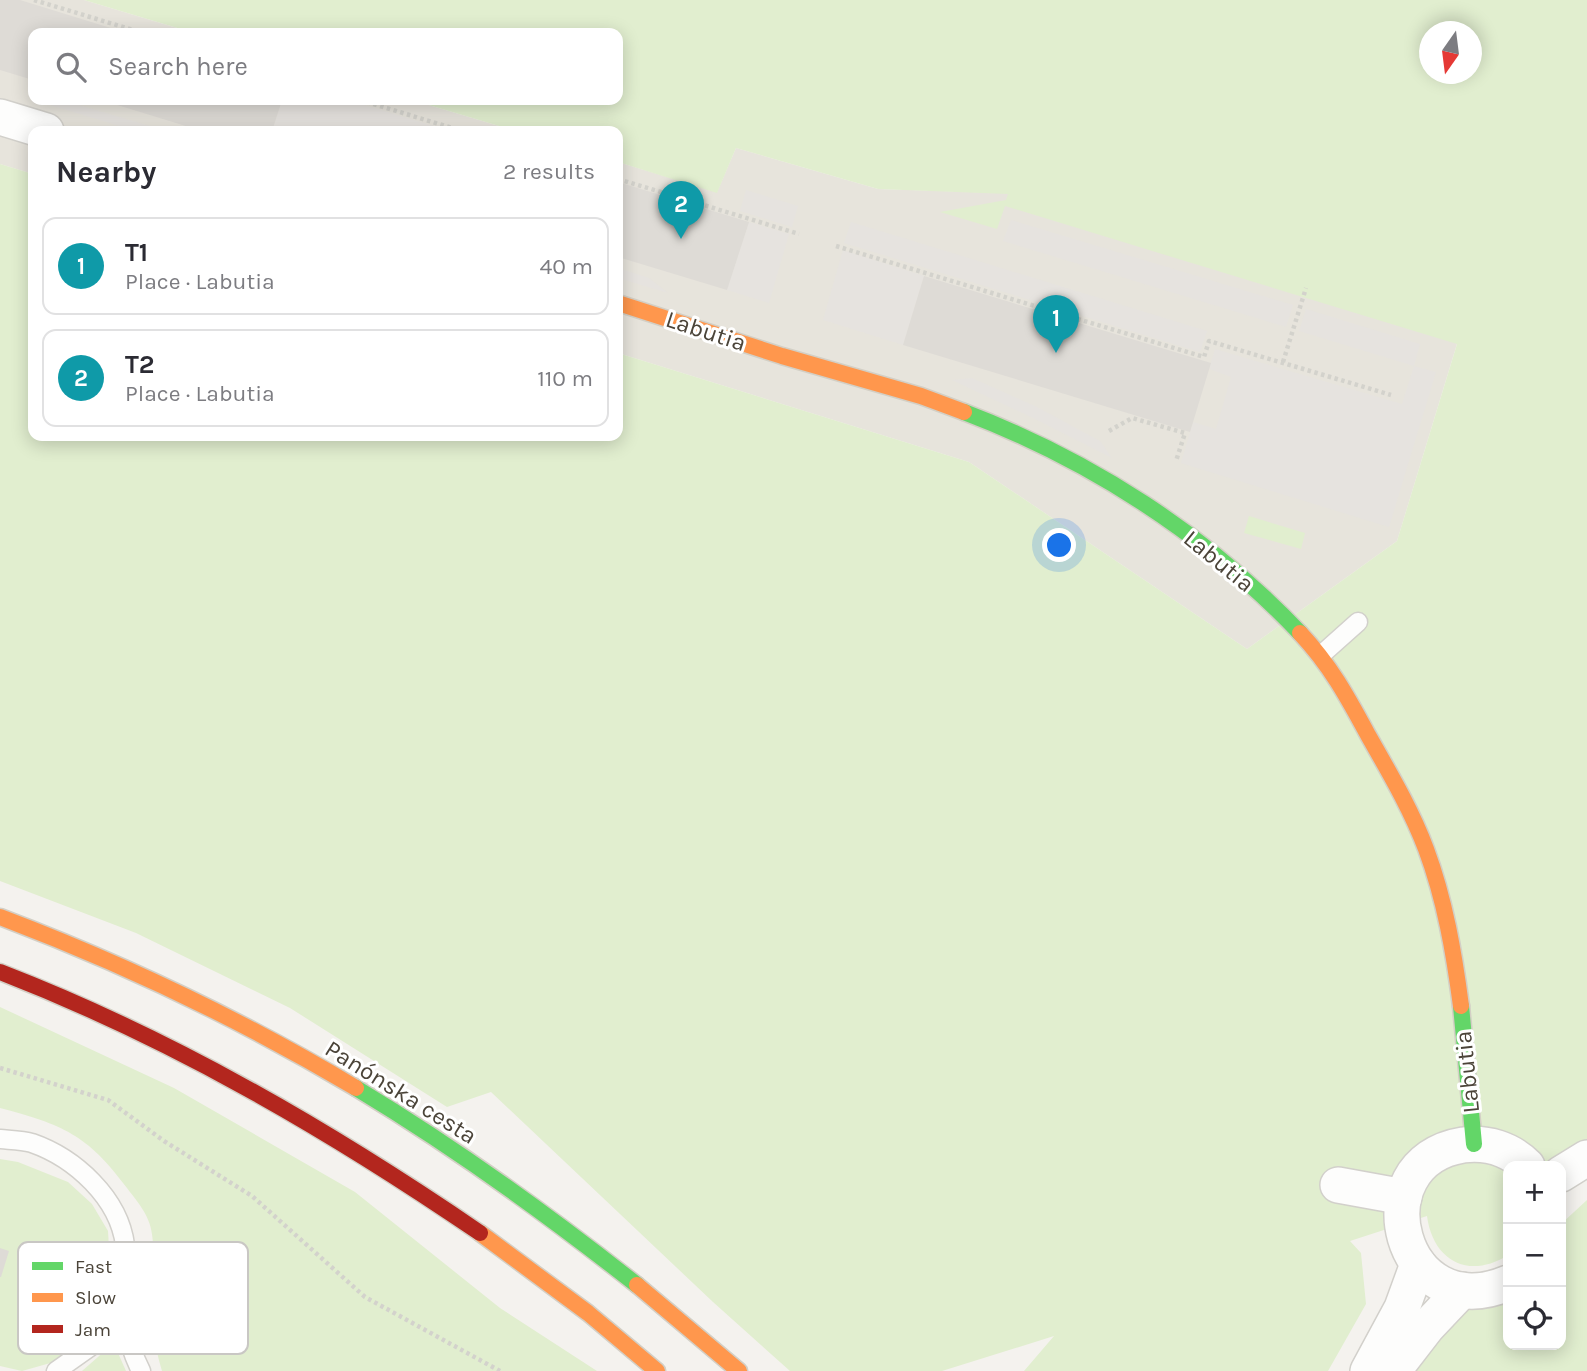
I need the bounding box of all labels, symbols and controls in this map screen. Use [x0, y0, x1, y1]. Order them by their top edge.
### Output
north arrow [1419, 21, 1482, 84]
search box [28, 28, 623, 105]
icon: search [52, 48, 90, 86]
text: Search here [108, 51, 248, 82]
text: Nearby [56, 154, 156, 190]
text: 2 results [503, 158, 595, 185]
pin: 2 [658, 181, 704, 239]
text: T1 [125, 237, 148, 268]
text: 1 [77, 253, 85, 280]
text: 40 m [540, 253, 593, 280]
text: Place · Labutia [125, 268, 275, 295]
pin: 1 [1033, 295, 1079, 353]
street label: Labutia [662, 305, 750, 357]
text: T2 [125, 349, 155, 380]
text: 2 [74, 365, 88, 392]
text: 110 m [537, 365, 593, 392]
text: Place · Labutia [125, 380, 275, 407]
street label: Labutia [1178, 524, 1260, 598]
your location [1042, 528, 1076, 562]
street label: Labutia [1449, 1029, 1485, 1115]
street label: Panónska cesta [320, 1034, 482, 1150]
map controls [1503, 1161, 1566, 1350]
button: + [1503, 1161, 1566, 1224]
button: − [1503, 1224, 1566, 1287]
legend [18, 1242, 248, 1354]
text: Fast [75, 1256, 112, 1278]
text: Slow [75, 1287, 116, 1309]
button: locate [1503, 1287, 1566, 1350]
text: Jam [75, 1319, 111, 1341]

